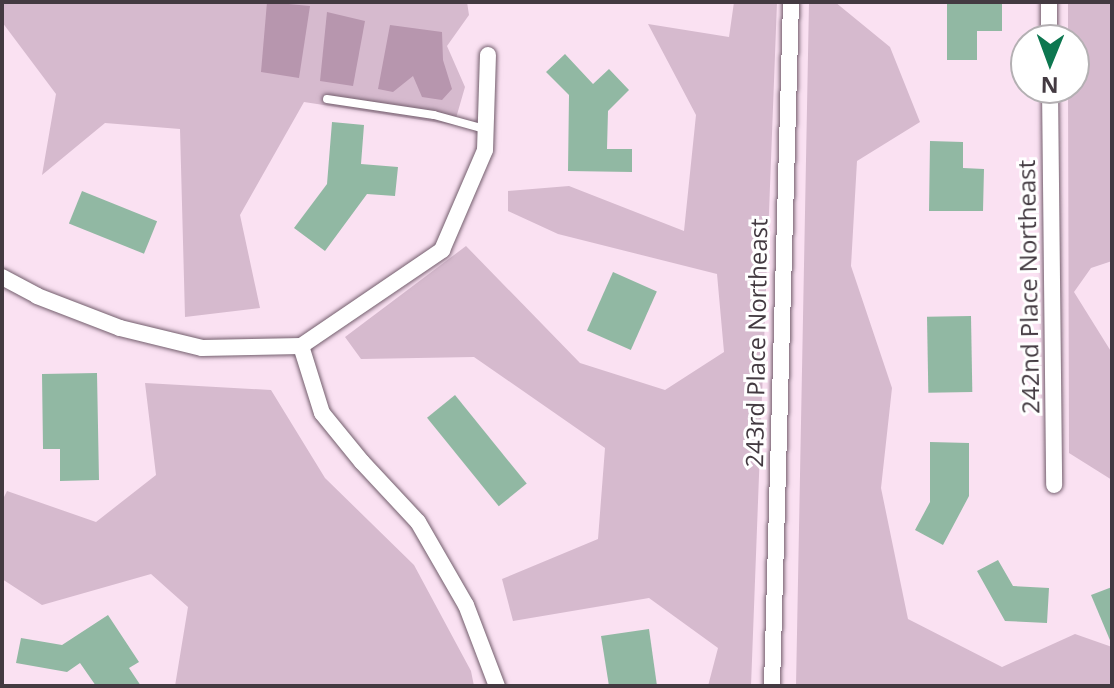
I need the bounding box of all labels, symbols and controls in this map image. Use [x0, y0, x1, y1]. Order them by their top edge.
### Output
north arrow [1010, 24, 1090, 104]
text: N [1040, 71, 1059, 101]
street label: 242nd Place Northeast [1011, 160, 1045, 414]
street label: 243rd Place Northeast [739, 218, 773, 468]

